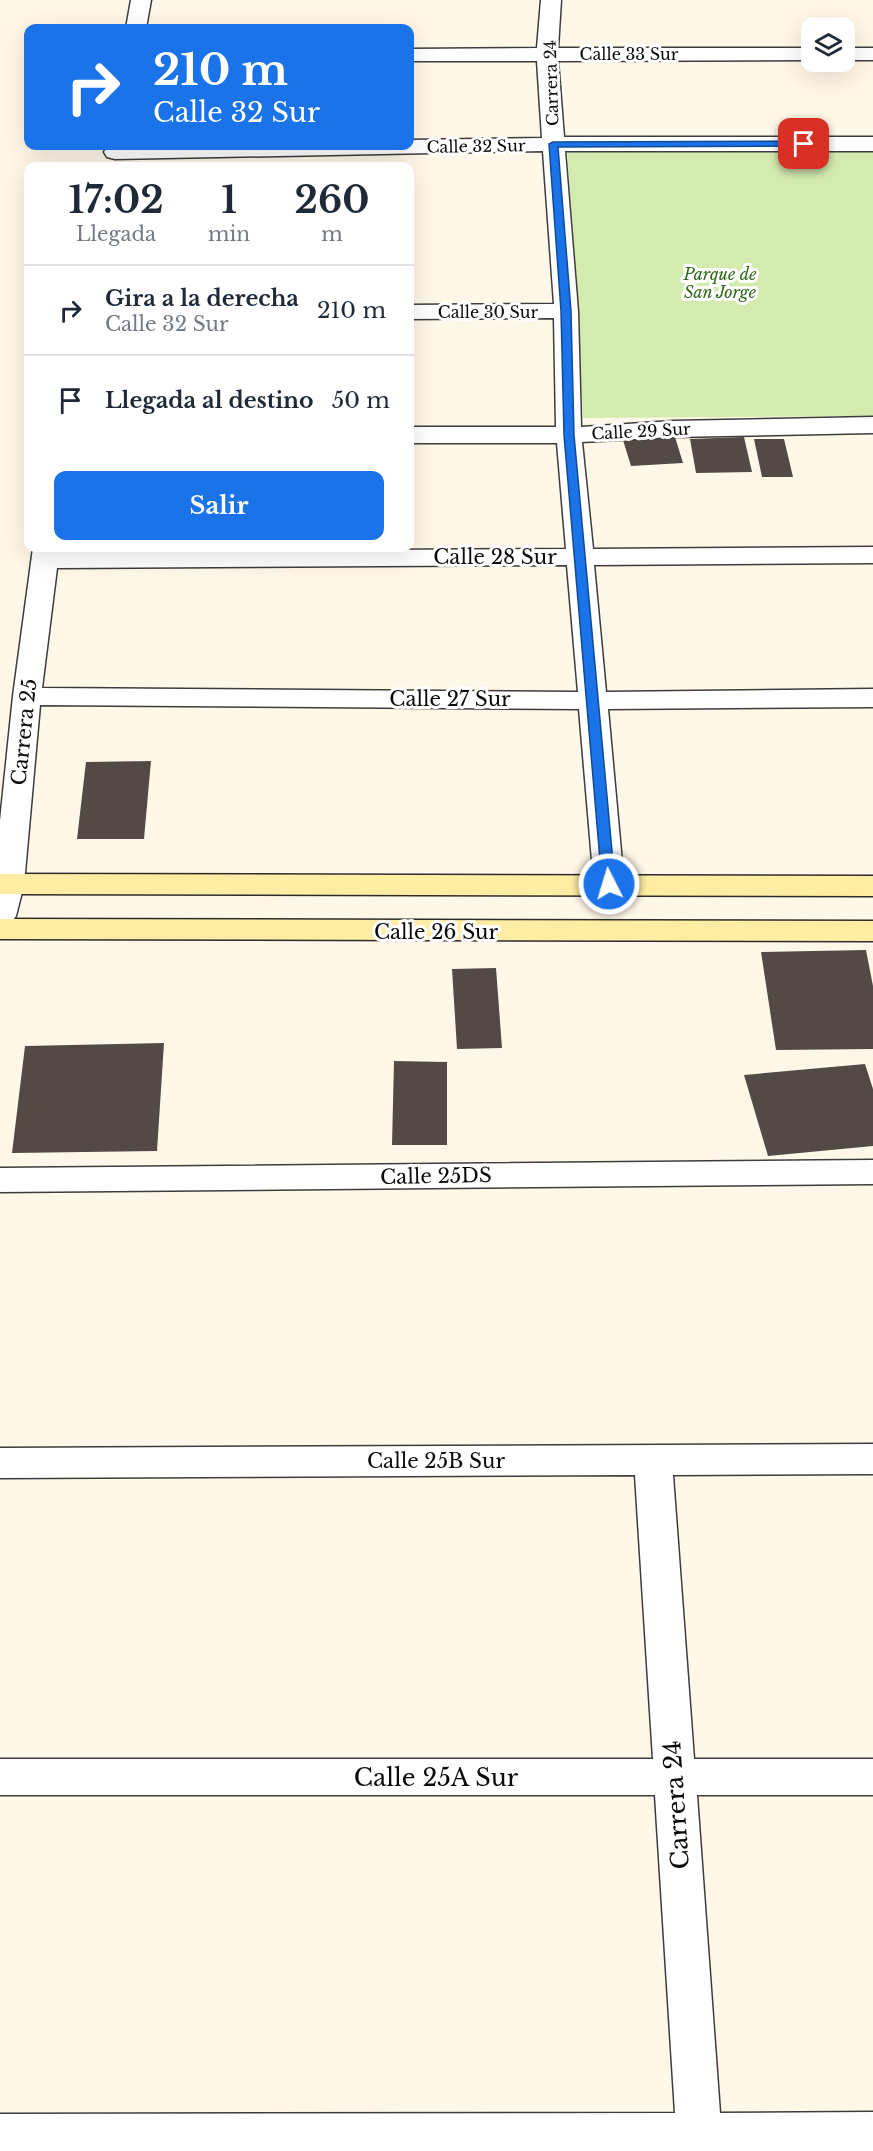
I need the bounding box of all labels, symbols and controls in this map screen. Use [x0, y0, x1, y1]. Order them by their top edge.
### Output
map controls [801, 18, 855, 72]
button: layers [801, 18, 855, 72]
street label: Carrera 24 [540, 40, 562, 126]
text: 210 m [153, 44, 288, 96]
street label: Calle 33 Sur [580, 44, 679, 64]
icon: right [54, 48, 132, 126]
text: Calle 32 Sur [153, 96, 320, 129]
pin [778, 118, 829, 169]
icon: arrive [787, 127, 820, 160]
street label: Calle 32 Sur [426, 135, 526, 157]
text: 17:02 [68, 178, 164, 223]
text: 1 [221, 178, 237, 223]
text: 260 [295, 178, 369, 223]
text: Llegada [76, 222, 156, 246]
text: min [208, 222, 250, 246]
text: m [321, 222, 343, 246]
park label: Parque de San Jorge [682, 264, 757, 302]
text: Gira a la derecha [105, 285, 299, 312]
icon: right [54, 294, 87, 327]
text: 210 m [317, 297, 386, 324]
street label: Calle 30 Sur [438, 302, 539, 322]
text: Calle 32 Sur [105, 312, 229, 336]
icon: arrive [54, 384, 87, 417]
text: Llegada al destino [105, 387, 314, 414]
text: 50 m [332, 387, 390, 414]
street label: Calle 29 Sur [591, 418, 691, 444]
button: Salir [54, 471, 384, 540]
street label: Calle 28 Sur [433, 545, 557, 569]
street label: Carrera 25 [6, 677, 42, 787]
street label: Calle 27 Sur [389, 687, 511, 711]
position arrow [577, 852, 641, 916]
street label: Calle 26 Sur [374, 920, 498, 944]
street label: Calle 25DS [380, 1163, 492, 1189]
street label: Calle 25B Sur [367, 1449, 505, 1473]
street label: Carrera 24 [657, 1740, 695, 1870]
street label: Calle 25A Sur [354, 1763, 519, 1792]

